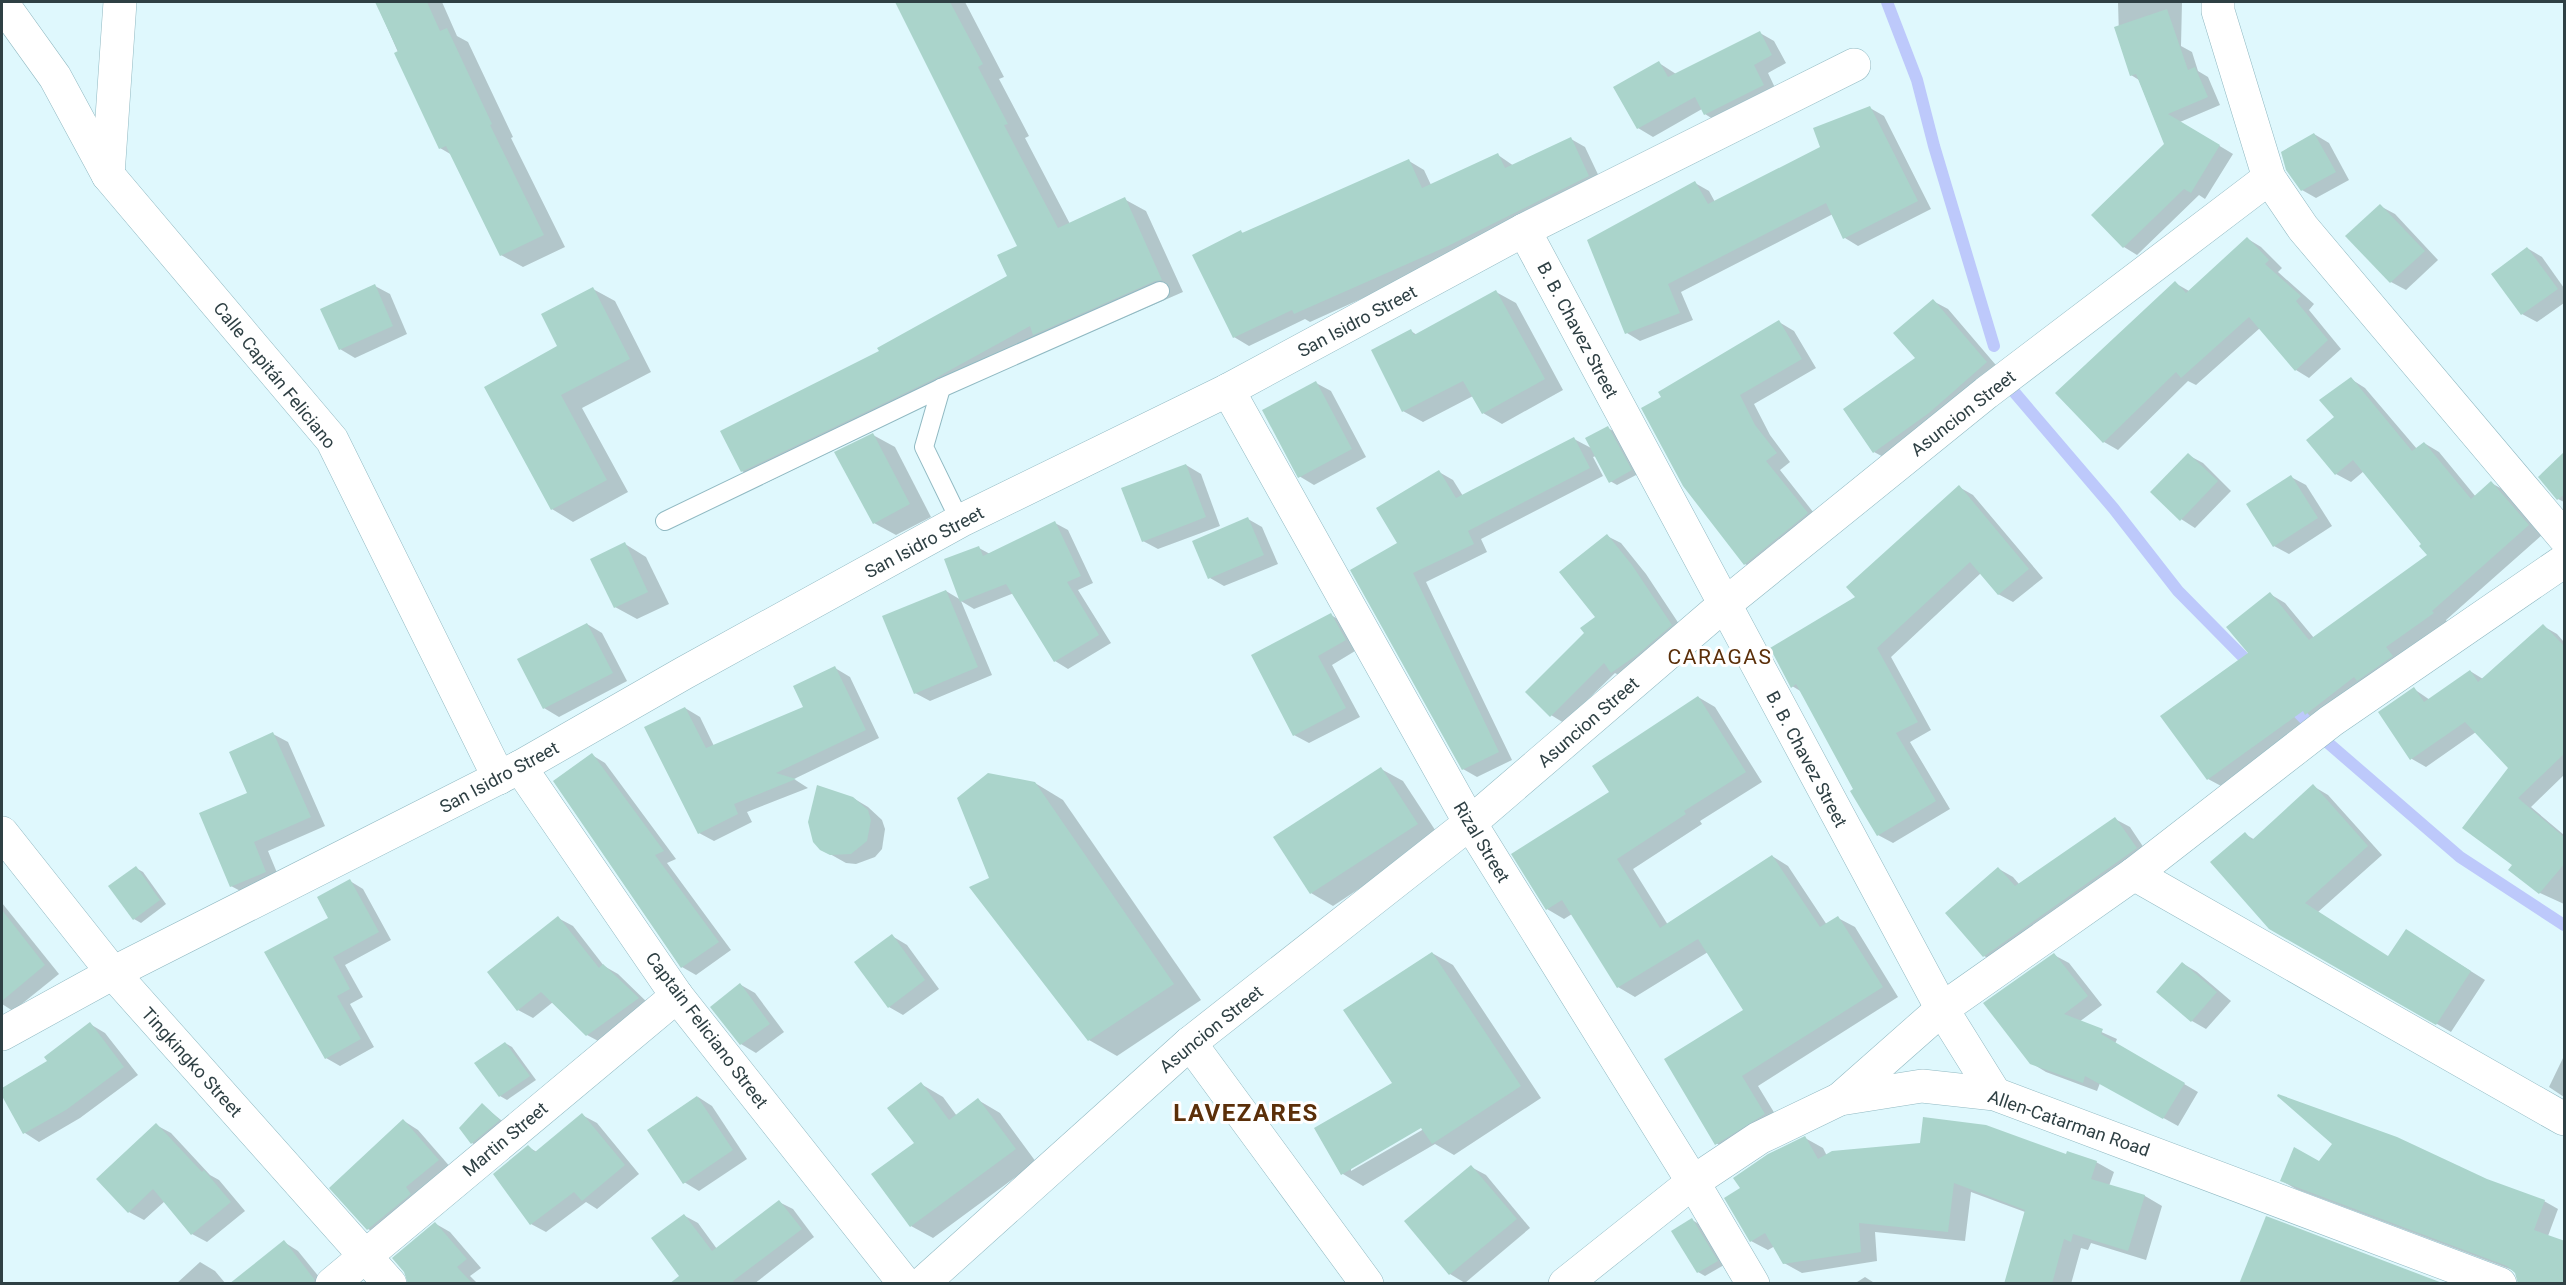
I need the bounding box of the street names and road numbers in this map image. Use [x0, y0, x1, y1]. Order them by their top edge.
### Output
street label: B. B. Chavez Street [1533, 258, 1623, 402]
street label: San Isidro Street [1294, 281, 1420, 361]
street label: Calle Capitán Feliciano [210, 298, 340, 452]
street label: Asuncion Street [1907, 366, 2020, 460]
street label: San Isidro Street [861, 502, 987, 582]
street label: Asuncion Street [1533, 672, 1643, 772]
street label: B. B. Chavez Street [1762, 687, 1852, 831]
street label: San Isidro Street [436, 737, 562, 817]
street label: Rizal Street [1450, 798, 1514, 886]
street label: Captain Feliciano Street [641, 948, 773, 1112]
street label: Asuncion Street [1155, 981, 1267, 1077]
street label: Tingkingko Street [137, 1003, 247, 1121]
street label: Allen-Catarman Road [1985, 1085, 2153, 1161]
street label: Martin Street [458, 1097, 552, 1181]

